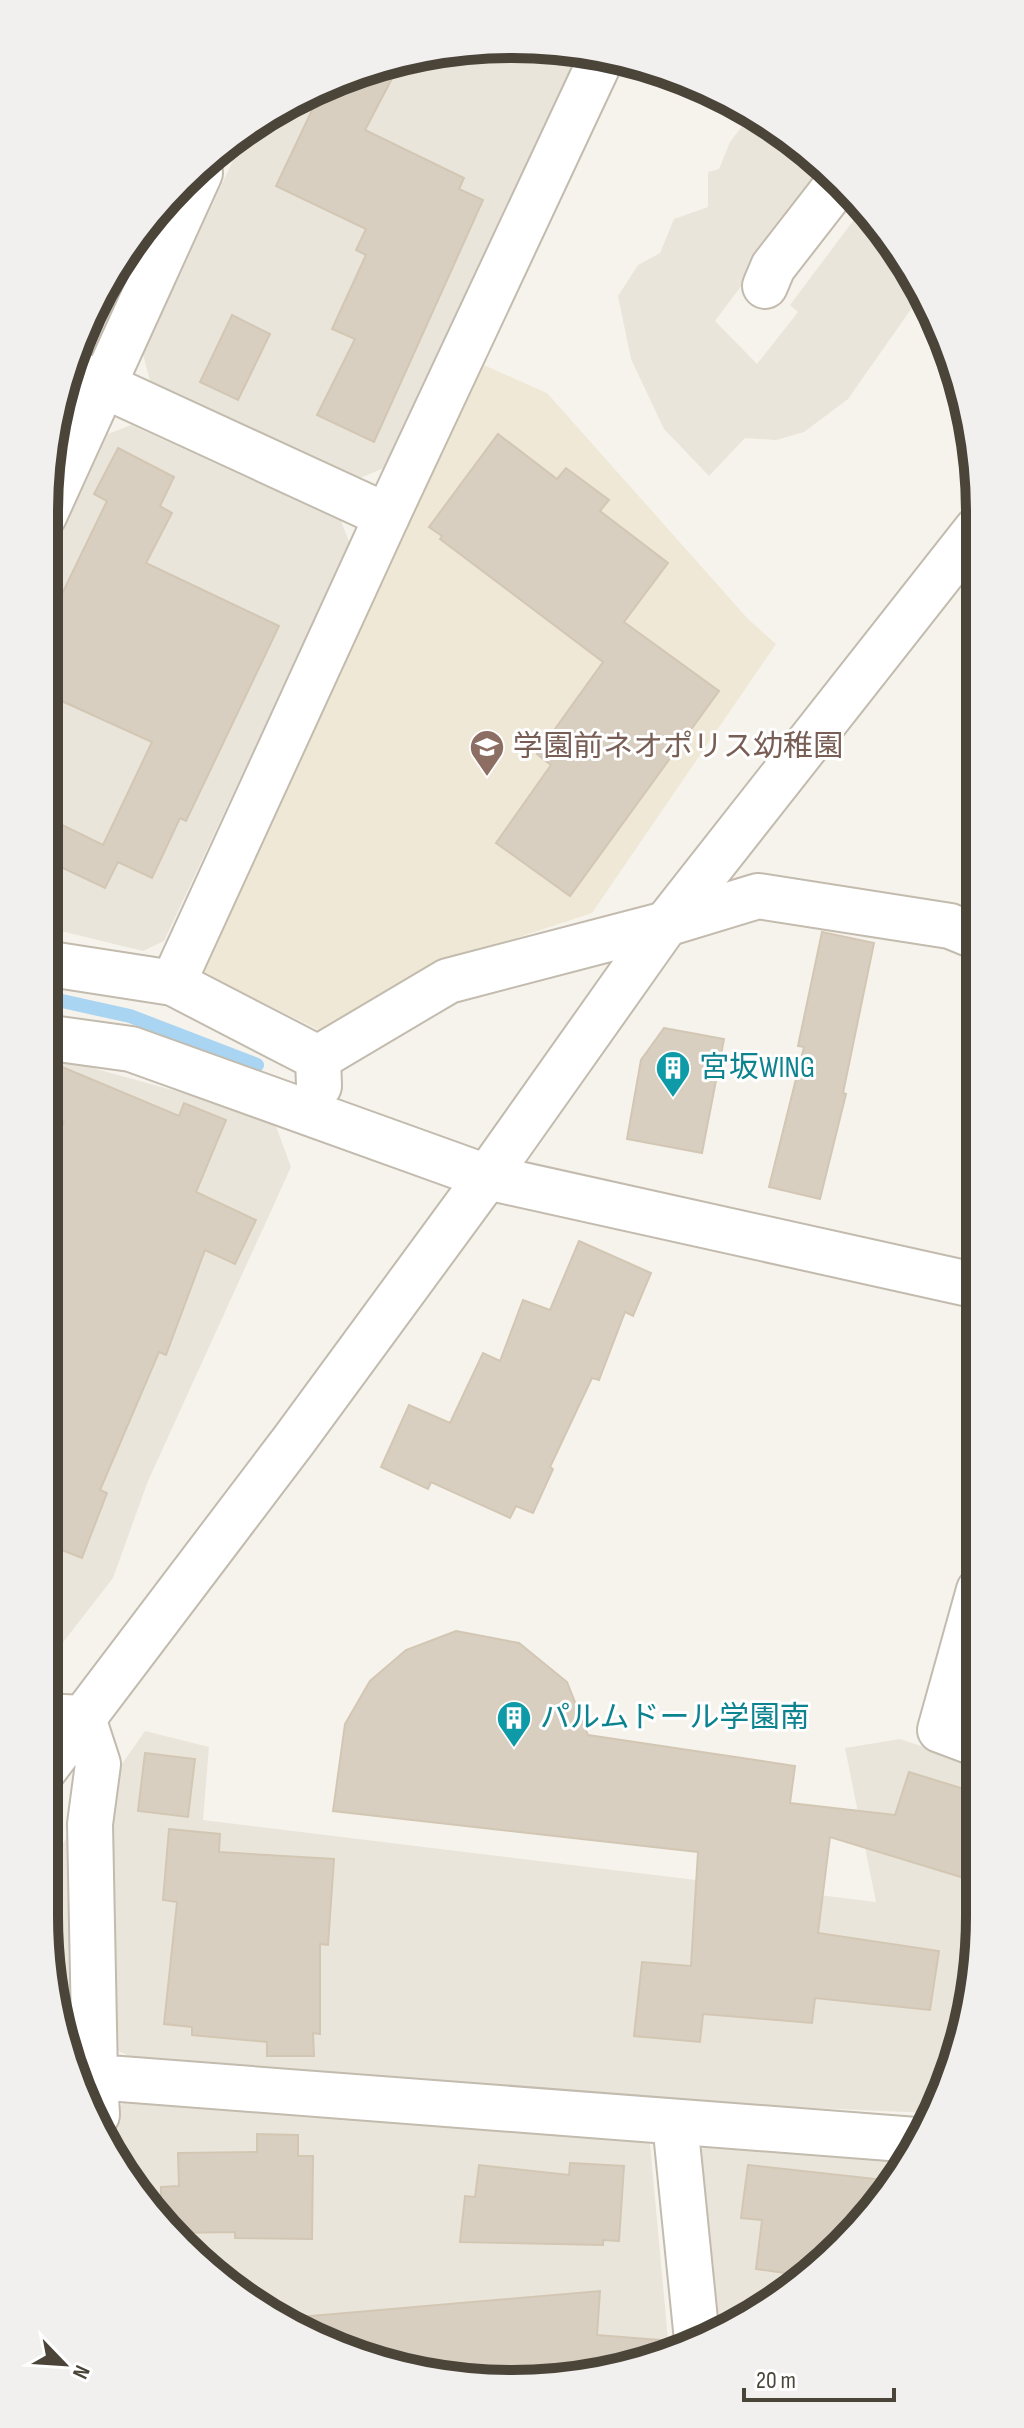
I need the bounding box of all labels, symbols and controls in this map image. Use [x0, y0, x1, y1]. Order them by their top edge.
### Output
school or university icon: 学園前ネオポリス幼稚園 [468, 728, 506, 778]
place label: 学園前ネオポリス幼稚園 [513, 729, 843, 765]
building icon: 宮坂WING [654, 1049, 692, 1099]
place label: 宮坂WING [699, 1050, 815, 1086]
building icon: パルムドール学園南 [495, 1699, 533, 1749]
place label: パルムドール学園南 [540, 1700, 809, 1736]
north arrow [24, 2324, 104, 2404]
scale bar [744, 2352, 894, 2402]
text: N [66, 2361, 95, 2383]
text: 20 m [756, 2366, 796, 2395]

